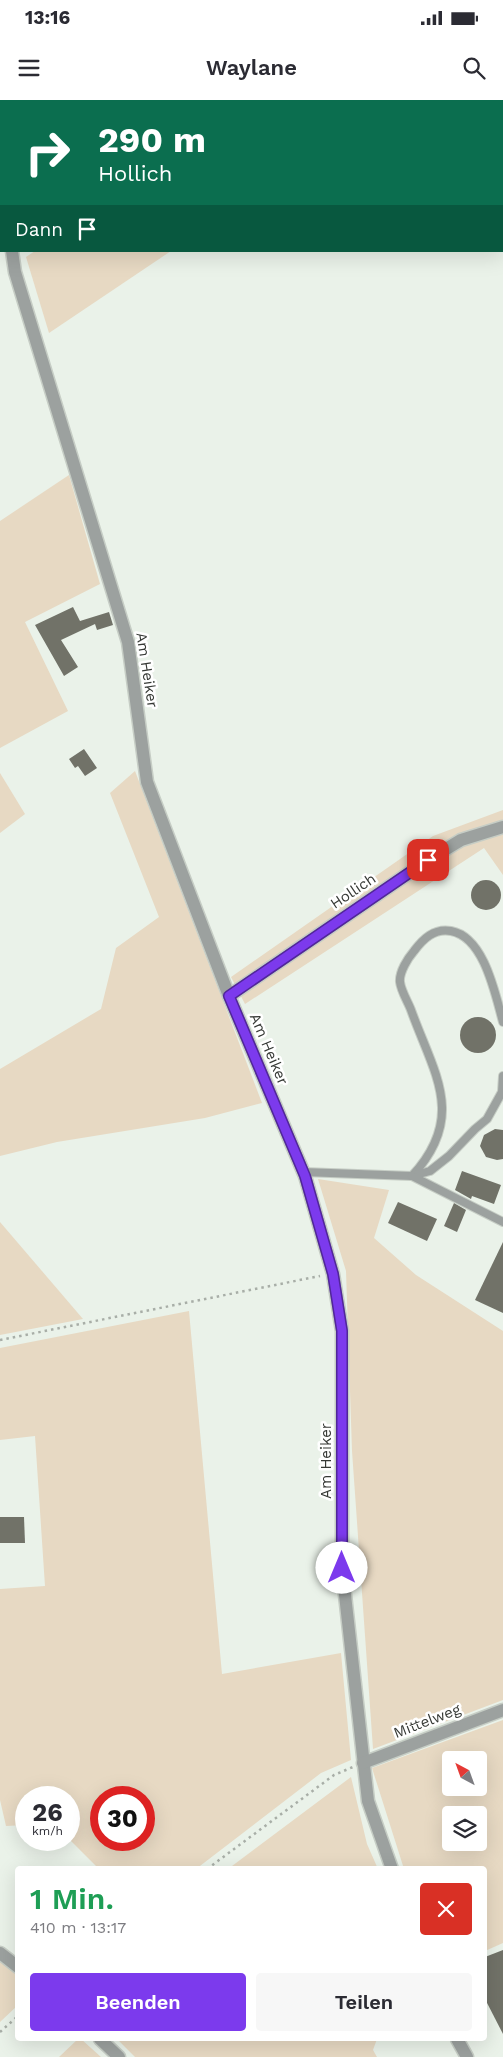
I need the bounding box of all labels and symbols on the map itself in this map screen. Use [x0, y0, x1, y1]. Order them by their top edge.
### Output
street label: Am Heiker [132, 631, 162, 709]
pin [407, 839, 449, 881]
street label: Hollich [327, 869, 379, 913]
street label: Am Heiker [246, 1011, 292, 1087]
street label: Am Heiker [317, 1423, 335, 1499]
position arrow [315, 1541, 367, 1593]
street label: Mittelweg [391, 1700, 463, 1742]
north arrow [442, 1751, 488, 1796]
speed limit sign: 30 [90, 1786, 155, 1851]

